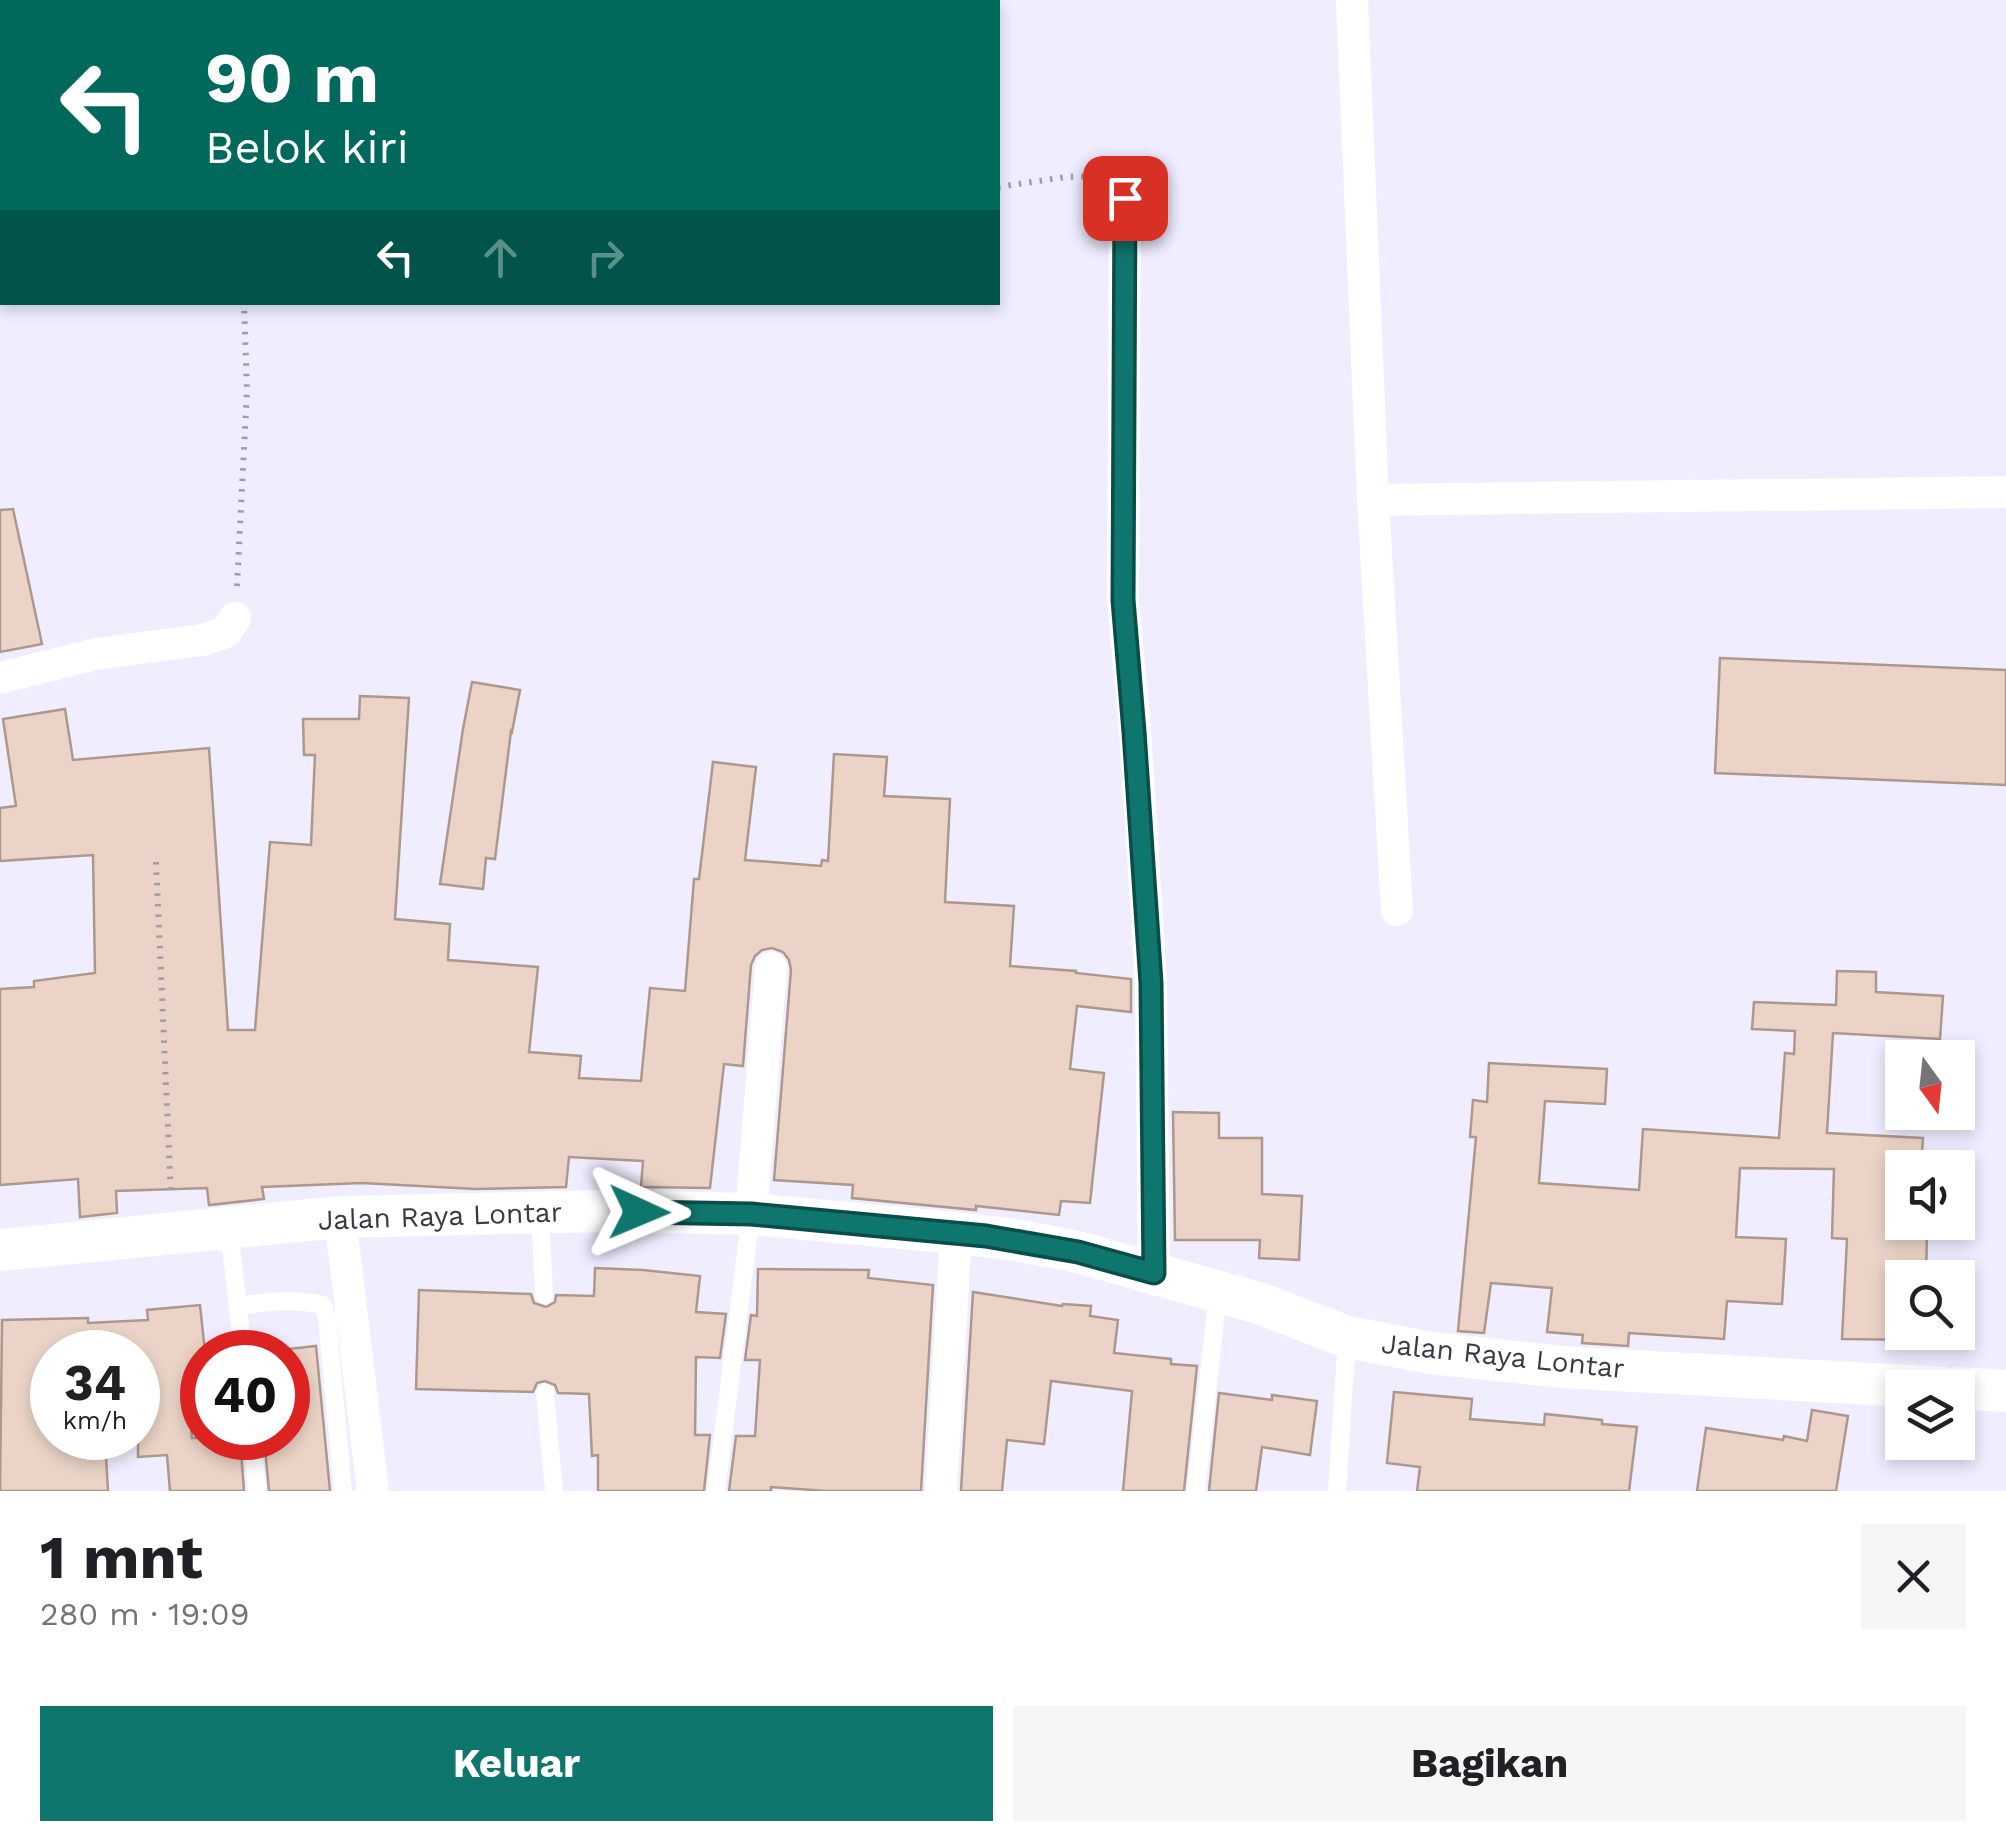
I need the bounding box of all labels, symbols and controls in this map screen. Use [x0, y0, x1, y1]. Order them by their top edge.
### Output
text: 90 m [205, 37, 379, 119]
icon: left [40, 40, 170, 170]
text: Belok kiri [205, 121, 409, 174]
pin [1083, 156, 1168, 241]
icon: arrive [1098, 171, 1153, 226]
icon: left [368, 230, 423, 285]
icon: ahead [473, 230, 528, 285]
icon: right [578, 230, 633, 285]
north arrow [1885, 1040, 1975, 1130]
map controls [1885, 1040, 1975, 1460]
button: sound [1885, 1150, 1975, 1240]
position arrow [587, 1160, 691, 1264]
street label: Jalan Raya Lontar [317, 1195, 563, 1237]
button: search [1885, 1260, 1975, 1350]
street label: Jalan Raya Lontar [1380, 1327, 1626, 1385]
speed limit sign: 40 [180, 1330, 310, 1460]
text: 34 [64, 1353, 126, 1412]
button: layers [1885, 1370, 1975, 1460]
text: km/h [63, 1406, 127, 1435]
text: 1 mnt [40, 1522, 203, 1593]
button: close [1861, 1524, 1966, 1629]
text: 280 m · 19:09 [40, 1595, 249, 1633]
button: Keluar [40, 1706, 993, 1821]
button: Bagikan [1013, 1706, 1966, 1821]

